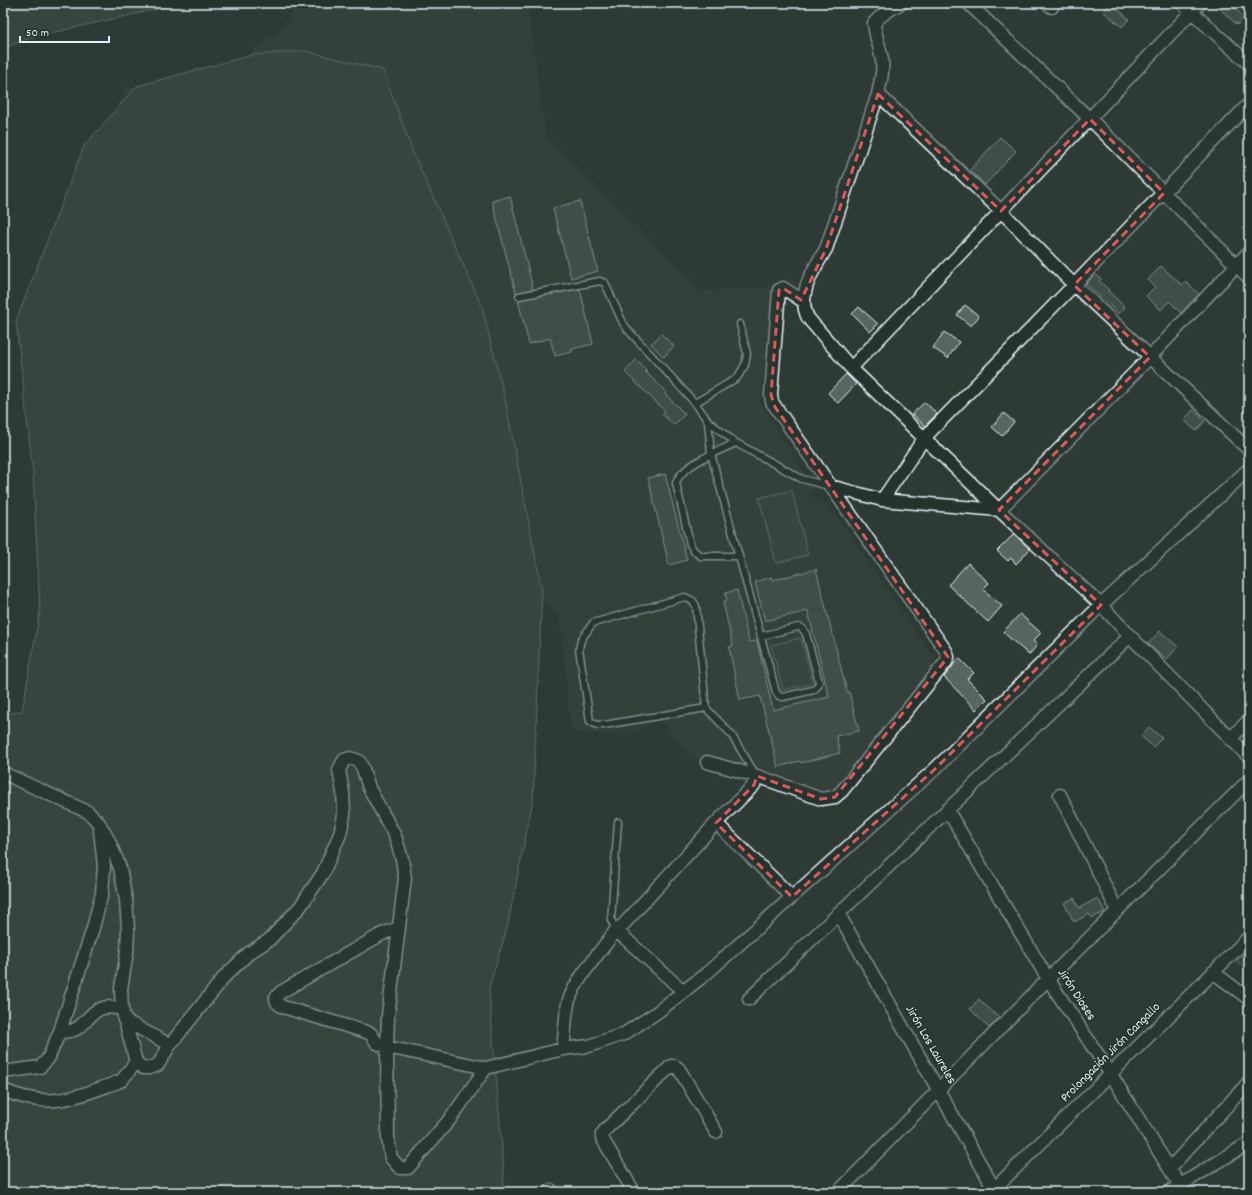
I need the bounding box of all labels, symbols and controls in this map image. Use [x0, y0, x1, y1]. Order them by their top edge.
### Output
scale bar [20, 18, 109, 44]
text: 50 m [26, 25, 49, 42]
street label: Jirón Dioses [1052, 965, 1100, 1025]
street label: Prolongación Jirón Cangallo [1057, 999, 1165, 1107]
street label: Jirón Los Laureles [900, 1002, 960, 1088]

